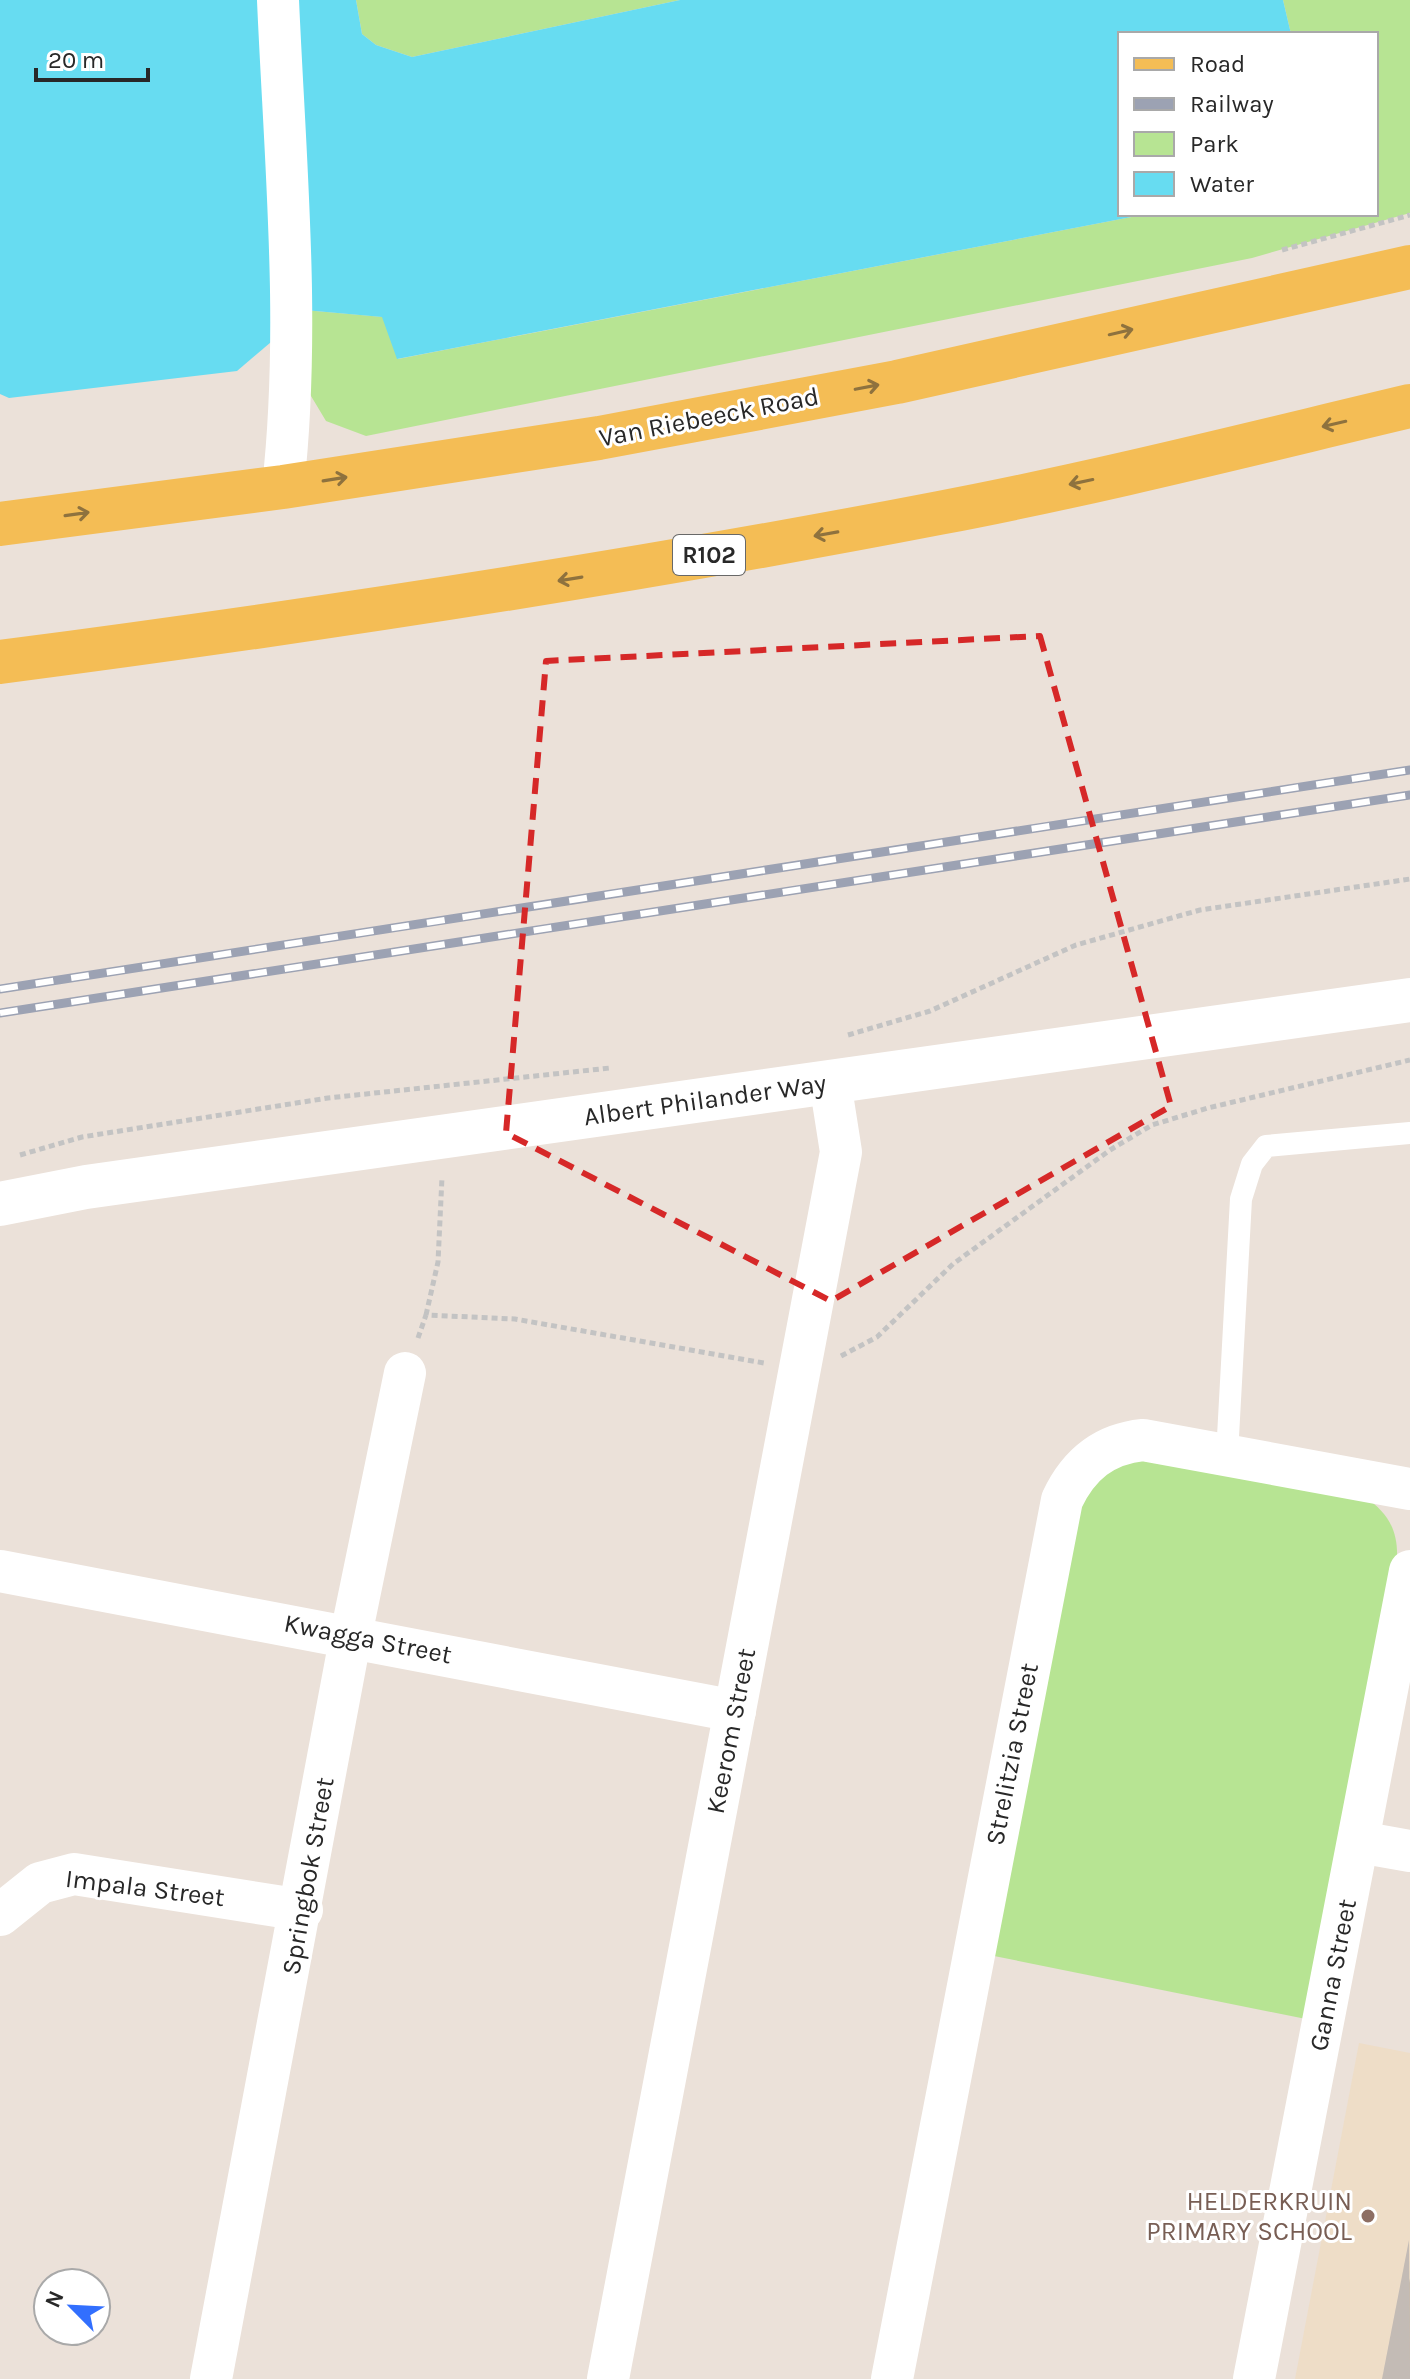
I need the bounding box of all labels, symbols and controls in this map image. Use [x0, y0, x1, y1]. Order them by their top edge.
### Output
scale bar [36, 32, 148, 82]
legend [1118, 32, 1378, 216]
text: 20 m [48, 46, 104, 74]
text: Road [1190, 50, 1245, 78]
text: Railway [1190, 90, 1274, 118]
text: Park [1190, 130, 1239, 158]
text: Water [1190, 170, 1254, 198]
one-way arrow [1108, 324, 1133, 339]
one-way arrow [854, 379, 879, 394]
street label: Van Riebeeck Road [596, 380, 822, 454]
one-way arrow [1322, 417, 1348, 432]
one-way arrow [322, 470, 347, 485]
one-way arrow [1068, 475, 1094, 490]
one-way arrow [64, 506, 89, 521]
one-way arrow [814, 527, 839, 542]
road number: R102 [673, 535, 745, 575]
one-way arrow [558, 572, 583, 587]
street label: Albert Philander Way [582, 1068, 828, 1132]
street label: Kwagga Street [282, 1608, 455, 1670]
street label: Keerom Street [700, 1645, 762, 1816]
street label: Strelitzia Street [979, 1660, 1045, 1848]
street label: Springbok Street [275, 1774, 341, 1977]
street label: Impala Street [64, 1863, 227, 1913]
street label: Ganna Street [1303, 1896, 1363, 2054]
place label: HELDERKRUIN PRIMARY SCHOOL [1146, 2186, 1352, 2247]
marker: HELDERKRUIN PRIMARY SCHOOL [1359, 2207, 1377, 2225]
north arrow [32, 2267, 112, 2347]
text: N [40, 2287, 70, 2312]

